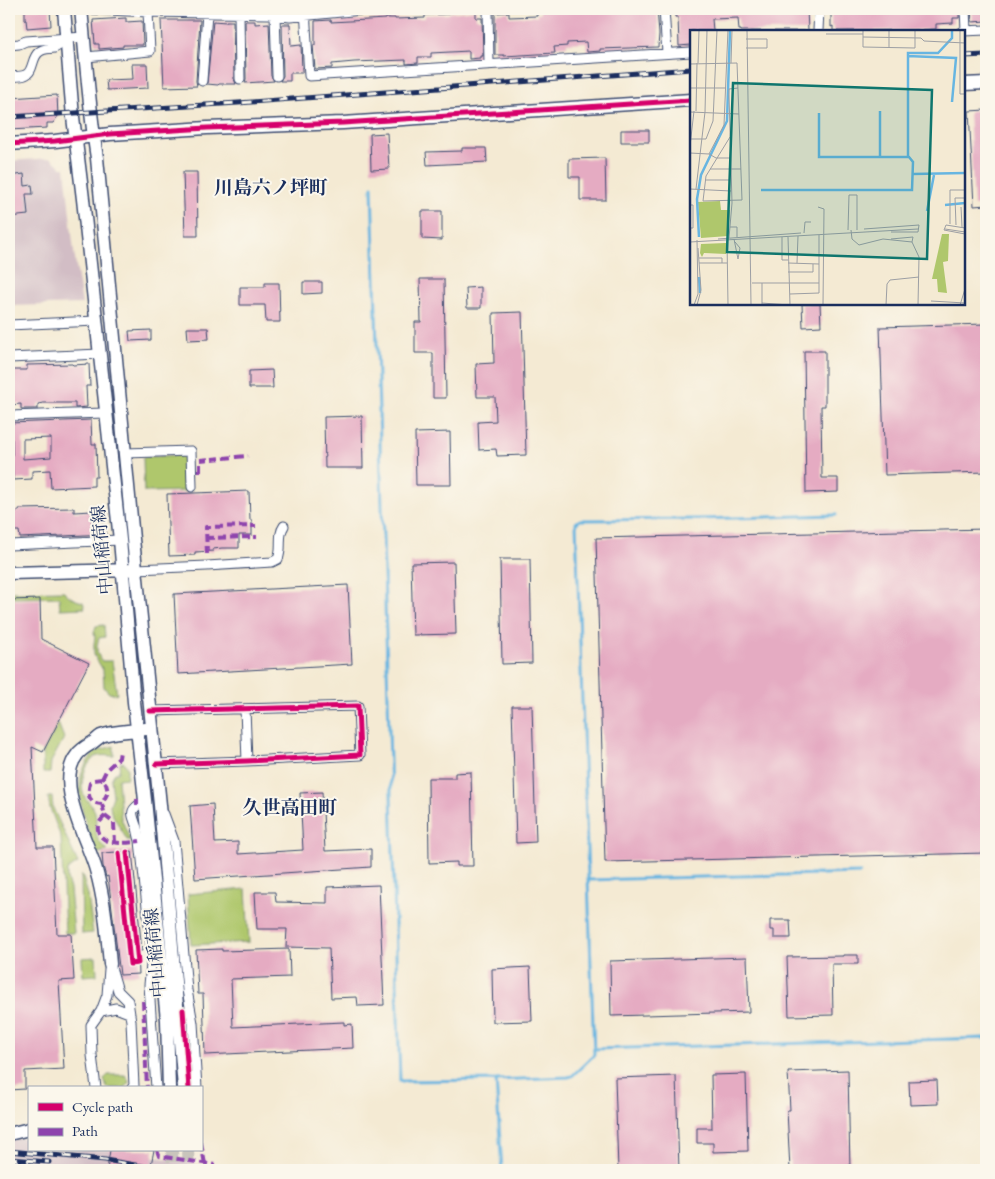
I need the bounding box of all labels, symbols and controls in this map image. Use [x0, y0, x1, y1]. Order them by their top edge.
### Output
inset map [690, 30, 965, 305]
district label: 川島六ノ坪町 [214, 175, 328, 200]
street label: 中山稲荷線 [86, 504, 117, 596]
district label: 久世高田町 [242, 795, 338, 820]
street label: 中山稲荷線 [139, 907, 170, 999]
legend [28, 1086, 202, 1152]
text: Cycle path [72, 1097, 134, 1116]
text: Path [72, 1121, 98, 1140]

